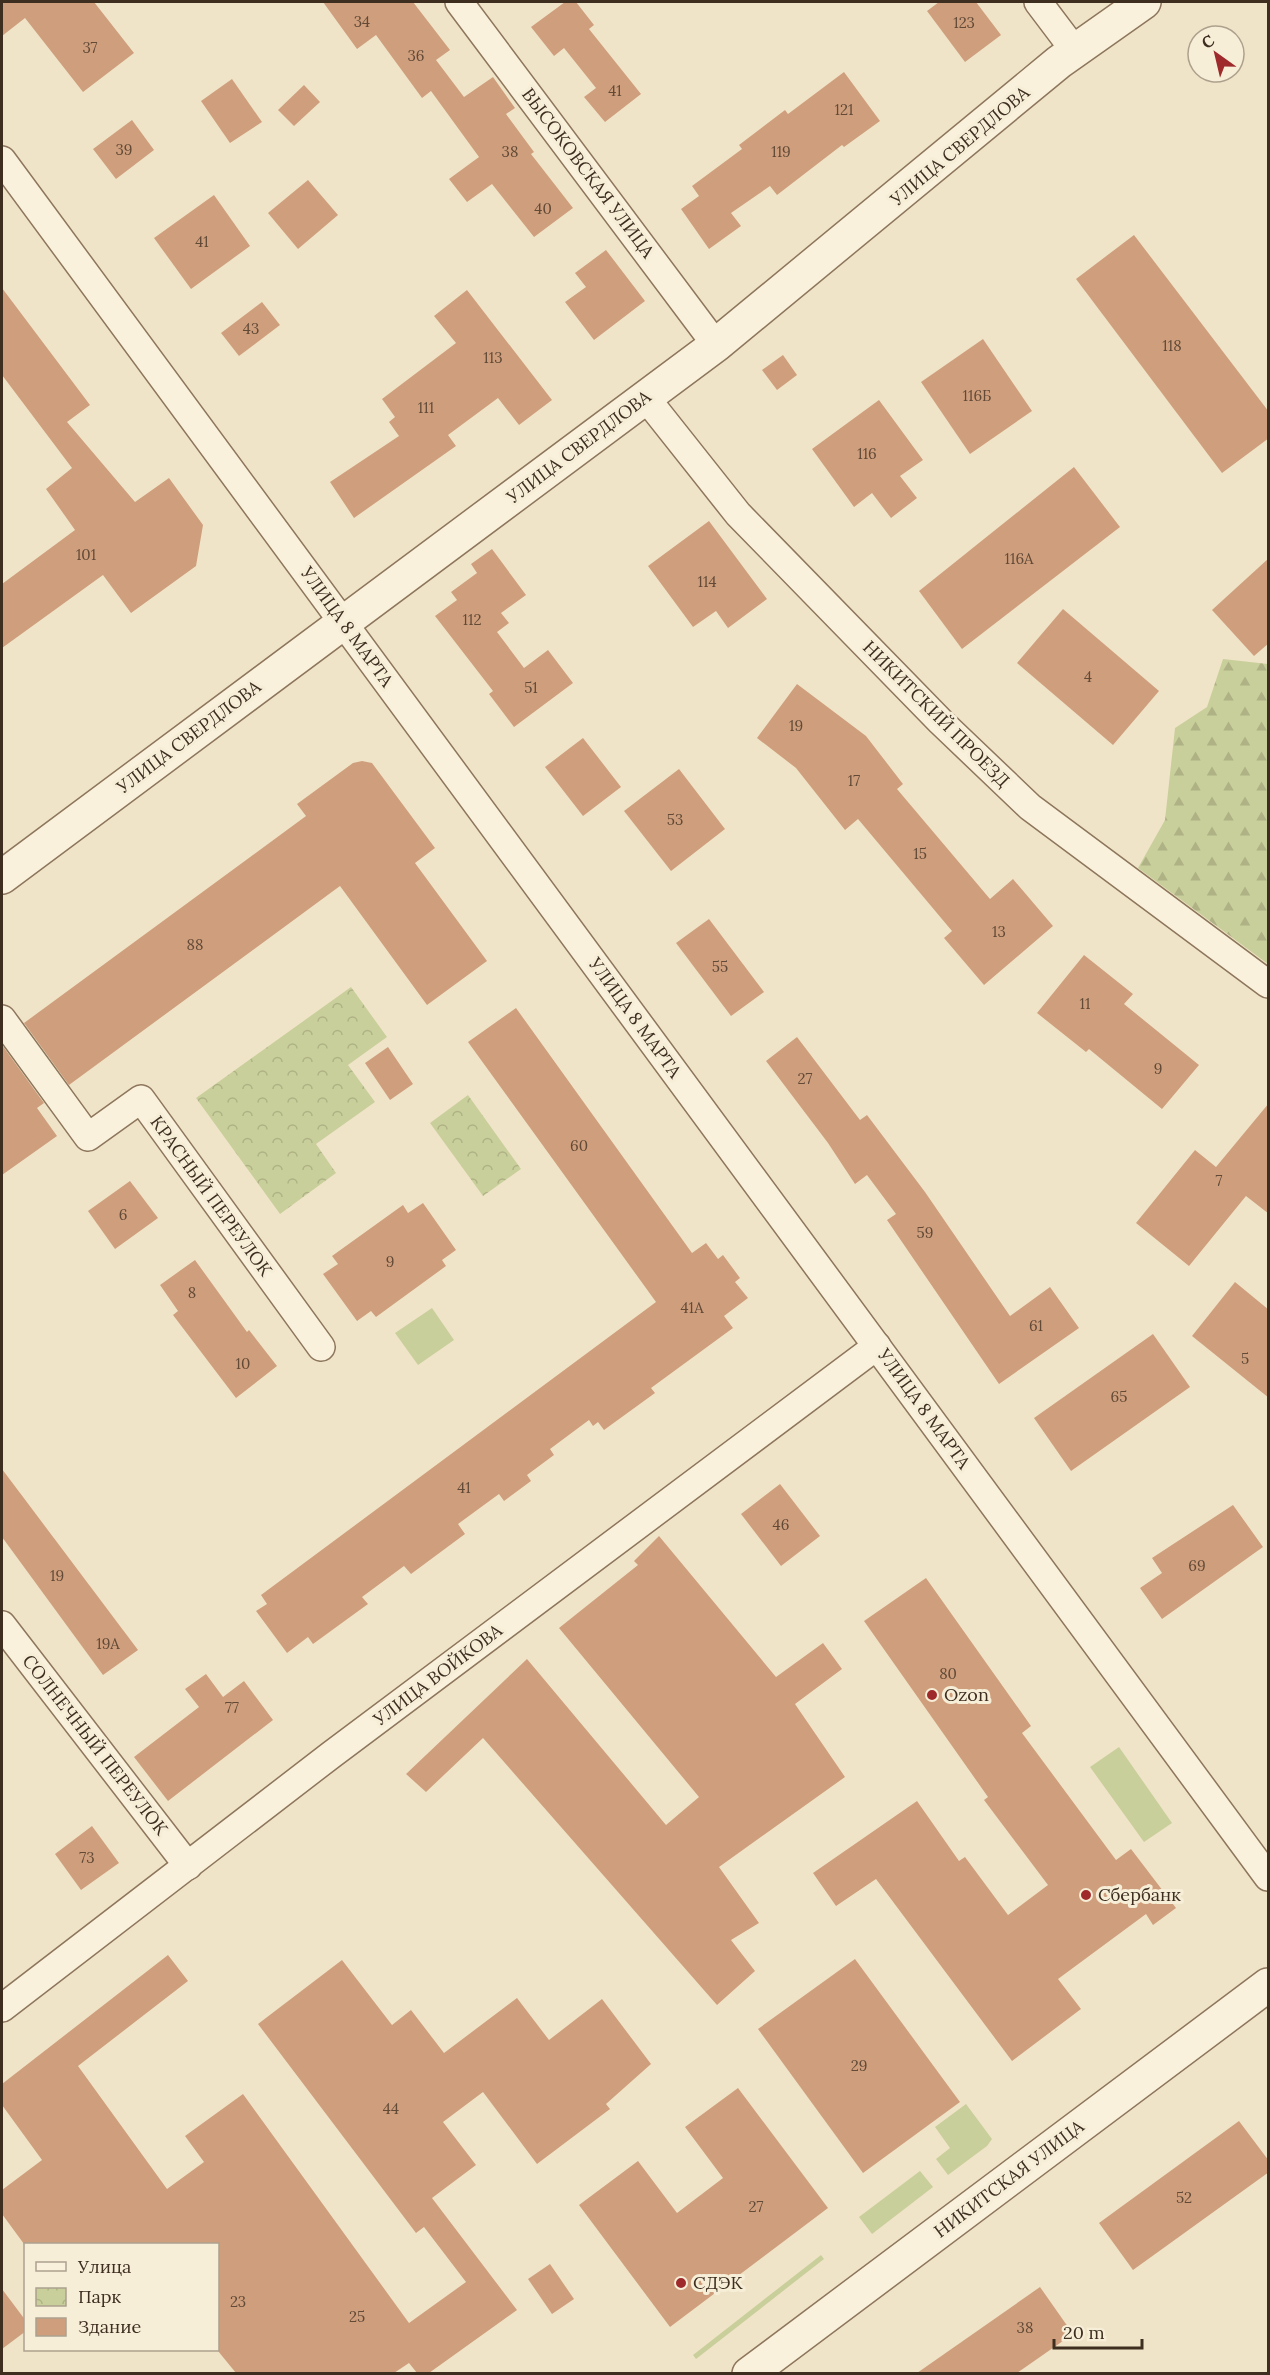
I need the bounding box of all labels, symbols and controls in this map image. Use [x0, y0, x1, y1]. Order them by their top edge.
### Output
house number: 34 [354, 12, 370, 31]
house number: 123 [953, 13, 975, 32]
north arrow [1186, 24, 1246, 84]
text: С [1197, 30, 1218, 53]
house number: 37 [83, 38, 98, 57]
house number: 36 [407, 46, 425, 65]
street label: УЛИЦА СВЕРДЛОВА [885, 80, 1035, 211]
house number: 41 [608, 81, 622, 100]
street label: ВЫСОКОВСКАЯ УЛИЦА [517, 83, 660, 263]
house number: 121 [835, 100, 853, 119]
house number: 39 [115, 140, 133, 159]
house number: 38 [502, 142, 518, 161]
house number: 119 [771, 142, 791, 161]
house number: 40 [534, 199, 552, 218]
house number: 41 [195, 232, 209, 251]
house number: 43 [243, 319, 259, 338]
house number: 118 [1162, 336, 1182, 355]
house number: 113 [483, 348, 503, 367]
street label: УЛИЦА СВЕРДЛОВА [501, 384, 656, 509]
house number: 116Б [963, 386, 991, 405]
house number: 111 [418, 398, 434, 417]
house number: 116 [857, 444, 877, 463]
house number: 101 [76, 545, 96, 564]
house number: 116А [1005, 549, 1034, 568]
street label: УЛИЦА 8 МАРТА [295, 561, 399, 692]
house number: 114 [697, 572, 717, 591]
house number: 112 [463, 610, 481, 629]
street label: НИКИТСКИЙ ПРОЕЗД [858, 636, 1014, 792]
house number: 4 [1084, 667, 1092, 686]
street label: УЛИЦА СВЕРДЛОВА [111, 674, 266, 799]
house number: 51 [524, 678, 538, 697]
house number: 19 [789, 716, 803, 735]
house number: 17 [848, 771, 860, 790]
house number: 53 [667, 810, 683, 829]
house number: 15 [913, 844, 927, 863]
house number: 13 [992, 922, 1006, 941]
house number: 88 [187, 935, 203, 954]
street label: УЛИЦА 8 МАРТА [583, 952, 687, 1083]
house number: 55 [712, 957, 728, 976]
house number: 11 [1080, 994, 1090, 1013]
house number: 9 [1154, 1059, 1162, 1078]
house number: 27 [798, 1069, 813, 1088]
street label: КРАСНЫЙ ПЕРЕУЛОК [145, 1111, 278, 1281]
house number: 60 [570, 1136, 588, 1155]
house number: 7 [1216, 1171, 1223, 1190]
house number: 6 [119, 1205, 127, 1224]
house number: 59 [917, 1223, 933, 1242]
house number: 9 [386, 1252, 394, 1271]
house number: 8 [188, 1283, 196, 1302]
house number: 41А [680, 1298, 704, 1317]
house number: 61 [1029, 1316, 1043, 1335]
street label: УЛИЦА 8 МАРТА [872, 1343, 976, 1474]
house number: 5 [1241, 1349, 1249, 1368]
house number: 10 [236, 1354, 250, 1373]
house number: 65 [1111, 1387, 1127, 1406]
house number: 41 [457, 1478, 471, 1497]
house number: 46 [773, 1515, 789, 1534]
house number: 69 [1188, 1556, 1206, 1575]
house number: 19 [50, 1566, 64, 1585]
street label: УЛИЦА ВОЙКОВА [368, 1618, 507, 1731]
house number: 19А [96, 1634, 120, 1653]
street label: СОЛНЕЧНЫЙ ПЕРЕУЛОК [18, 1650, 174, 1840]
house number: 80 [939, 1664, 957, 1683]
place label: Ozon [944, 1683, 989, 1706]
marker: Ozon [925, 1688, 939, 1702]
house number: 77 [225, 1698, 239, 1717]
house number: 73 [79, 1848, 95, 1867]
place label: Сбербанк [1098, 1883, 1181, 1906]
marker: Сбербанк [1079, 1888, 1093, 1902]
house number: 29 [851, 2056, 867, 2075]
house number: 44 [383, 2099, 399, 2118]
street label: НИКИТСКАЯ УЛИЦА [929, 2114, 1089, 2243]
house number: 52 [1176, 2188, 1192, 2207]
house number: 27 [749, 2197, 764, 2216]
legend [24, 2243, 219, 2351]
text: Улица [77, 2255, 131, 2278]
place label: СДЭК [693, 2271, 743, 2294]
marker: СДЭК [674, 2276, 688, 2290]
text: Парк [78, 2285, 122, 2308]
house number: 23 [230, 2292, 246, 2311]
house number: 25 [349, 2307, 365, 2326]
scale bar [1054, 2312, 1142, 2350]
text: Здание [78, 2315, 141, 2338]
house number: 38 [1017, 2318, 1033, 2337]
text: 20 m [1063, 2321, 1105, 2344]

